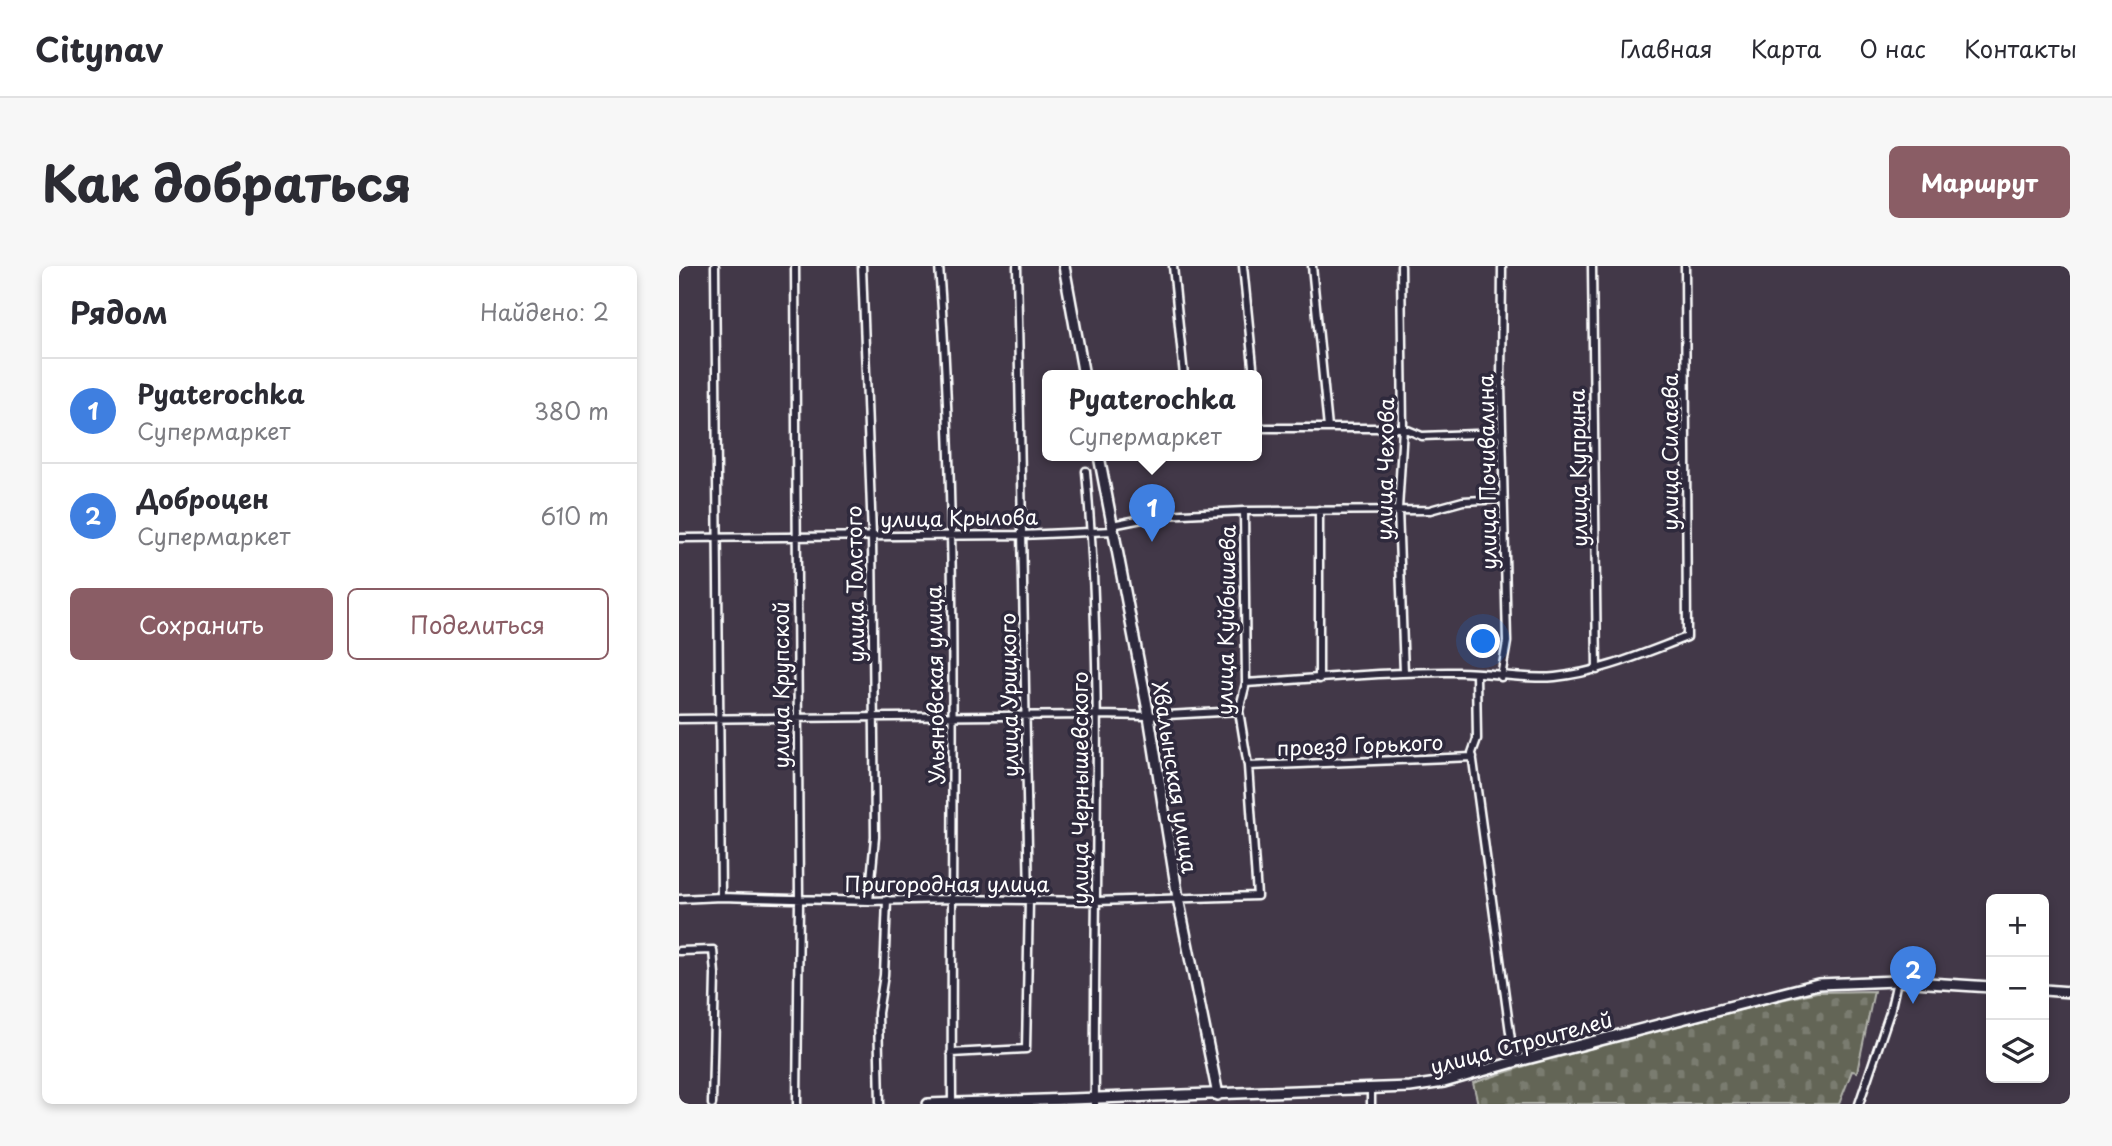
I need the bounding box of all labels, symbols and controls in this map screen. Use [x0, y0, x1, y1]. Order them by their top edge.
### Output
text: Citynav [35, 23, 163, 73]
text: Главная [1620, 30, 1713, 66]
text: Карта [1751, 30, 1821, 66]
text: О нас [1859, 30, 1926, 66]
text: Контакты [1964, 30, 2077, 66]
text: Как добраться [42, 145, 412, 219]
button: Маршрут [1889, 146, 2070, 218]
text: Рядом [70, 289, 168, 334]
text: Найдено: 2 [480, 294, 609, 329]
popup [1042, 370, 1262, 461]
street label: улица Силаева [1653, 372, 1685, 531]
street label: улица Почивалина [1468, 373, 1504, 570]
text: Pyaterochka [137, 374, 305, 413]
text: Pyaterochka [1068, 379, 1236, 418]
street label: улица Куприна [1560, 388, 1594, 547]
text: 1 [88, 393, 99, 428]
text: 380 m [534, 393, 609, 428]
street label: улица Чехова [1367, 397, 1401, 541]
text: Супермаркет [137, 413, 291, 448]
text: Супермаркет [1068, 418, 1222, 453]
text: Доброцен [137, 479, 269, 518]
pin: 1 [1129, 484, 1175, 542]
text: 2 [85, 498, 101, 533]
text: 610 m [541, 498, 609, 533]
street label: улица Крылова [880, 500, 1038, 534]
street label: улица Толстого [837, 505, 871, 663]
text: Супермаркет [137, 518, 291, 553]
street label: улица Куйбышева [1207, 525, 1243, 715]
street label: Ульяновская улица [916, 585, 952, 785]
button: Сохранить [70, 588, 333, 660]
button: Поделиться [347, 588, 609, 660]
street label: улица Крупской [764, 601, 796, 769]
street label: улица Урицкого [991, 613, 1025, 777]
your location [1466, 624, 1500, 658]
street label: улица Чернышевского [1063, 671, 1095, 905]
street label: Хвалынская улица [1145, 679, 1207, 876]
street label: проезд Горького [1276, 725, 1444, 763]
street label: Пригородная улица [844, 867, 1050, 899]
map controls [1986, 894, 2049, 1083]
button: + [1986, 894, 2049, 957]
pin: 2 [1890, 946, 1936, 1004]
button: − [1986, 957, 2049, 1020]
street label: улица Строителей [1426, 1002, 1616, 1082]
button: layers [1986, 1020, 2049, 1083]

